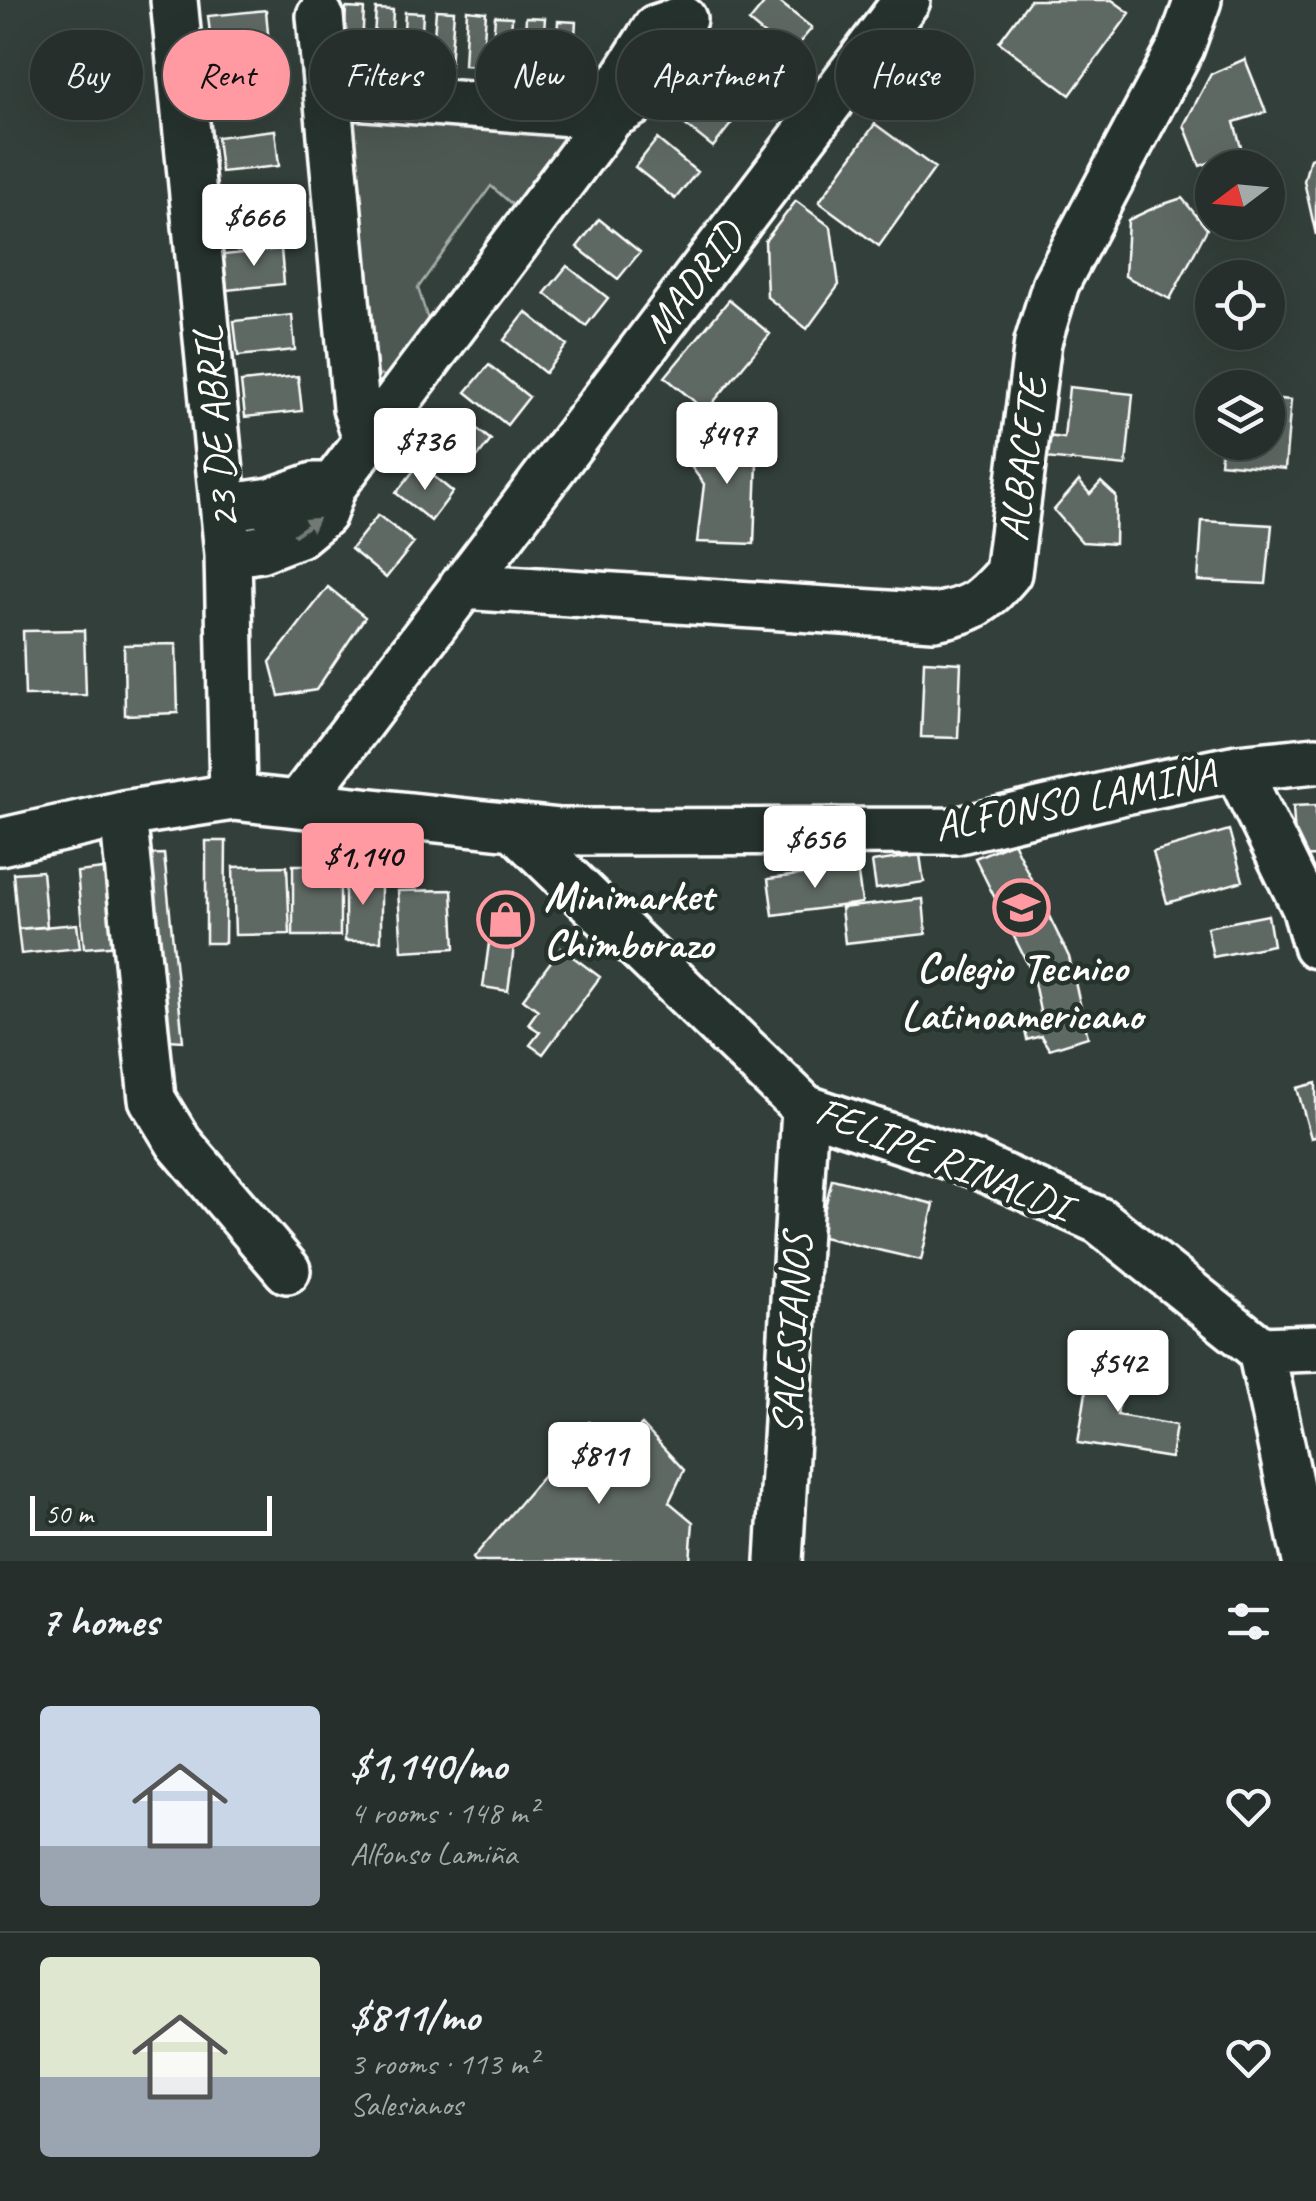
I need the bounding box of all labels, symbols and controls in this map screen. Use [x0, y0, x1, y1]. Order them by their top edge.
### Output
chip: Buy [30, 30, 143, 120]
chip: Rent [163, 30, 290, 120]
chip: Filters [310, 30, 456, 120]
chip: New [476, 30, 597, 120]
chip: Apartment [617, 30, 816, 120]
chip: House [836, 30, 974, 120]
north arrow [1195, 150, 1285, 240]
map controls [1195, 150, 1285, 460]
pin: $666 [195, 184, 313, 269]
text: $666 [224, 196, 284, 237]
street label: MADRID [631, 208, 758, 353]
button: locate [1195, 260, 1285, 350]
street label: 23 DE ABRIL [181, 324, 251, 531]
street label: ALBACETE [987, 370, 1060, 544]
button: layers [1195, 370, 1285, 460]
pin: $497 [668, 402, 786, 487]
pin: $736 [366, 408, 484, 493]
text: $497 [698, 414, 756, 455]
text: $736 [396, 420, 454, 461]
one-way arrow [292, 518, 319, 537]
street label: ALFONSO LAMIÑA [930, 746, 1222, 853]
pin: $656 [756, 806, 874, 891]
text: $656 [786, 818, 844, 859]
pin: $1,140 [282, 823, 444, 908]
text: $1,140 [324, 835, 402, 876]
place label: Minimarket Chimborazo [544, 870, 718, 971]
school or university icon: Colegio Tecnico Latinoamericano [992, 877, 1052, 937]
shop icon: Minimarket Chimborazo [475, 890, 535, 950]
place label: Colegio Tecnico Latinoamericano [901, 941, 1147, 1042]
street label: FELIPE RINALDI [808, 1084, 1085, 1237]
street label: SALESIANOS [760, 1226, 824, 1436]
pin: $542 [1059, 1330, 1177, 1415]
text: $542 [1089, 1342, 1147, 1383]
pin: $811 [540, 1422, 658, 1507]
text: $811 [570, 1434, 628, 1475]
scale bar [30, 1491, 272, 1536]
text: 50 m [45, 1496, 93, 1531]
icon: filters [1221, 1594, 1276, 1649]
text: 7 homes [40, 1595, 158, 1648]
text: $1,140/mo [350, 1739, 507, 1792]
icon: home [120, 1746, 240, 1866]
icon: heart [1221, 1779, 1276, 1834]
text: 4 rooms · 148 m² [350, 1792, 537, 1833]
text: Alfonso Lamiña [350, 1833, 517, 1874]
text: $811/mo [350, 1990, 479, 2043]
icon: home [120, 1997, 240, 2117]
icon: heart [1221, 2030, 1276, 2085]
text: 3 rooms · 113 m² [350, 2043, 537, 2084]
text: Salesianos [350, 2084, 463, 2125]

